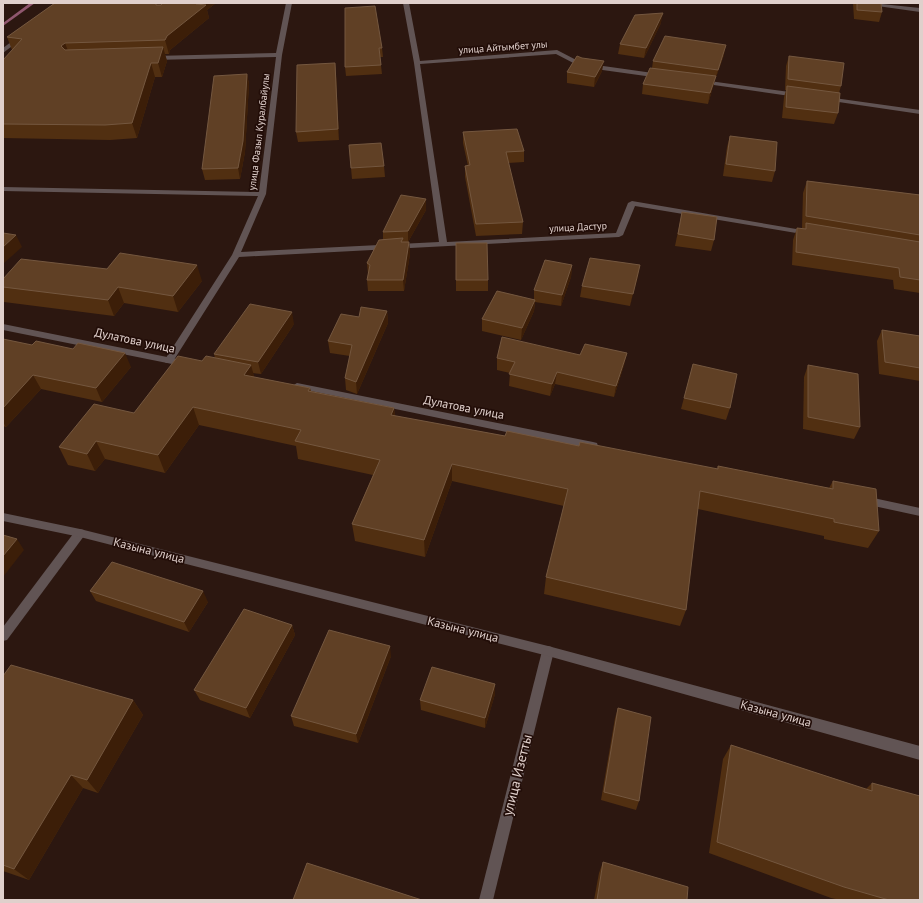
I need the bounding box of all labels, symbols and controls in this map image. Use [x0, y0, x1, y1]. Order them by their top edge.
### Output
street label: улица Айтымбет улы [458, 37, 548, 57]
street label: улица Фазыл Куралбайулы [245, 73, 273, 191]
street label: улица Дастур [549, 219, 607, 235]
street label: Дулатова улица [93, 324, 177, 356]
street label: Дулатова улица [422, 392, 506, 422]
street label: Казына улица [112, 534, 186, 566]
street label: Казына улица [426, 613, 500, 645]
street label: Казына улица [739, 696, 813, 730]
street label: улица Изетты [498, 732, 536, 818]

